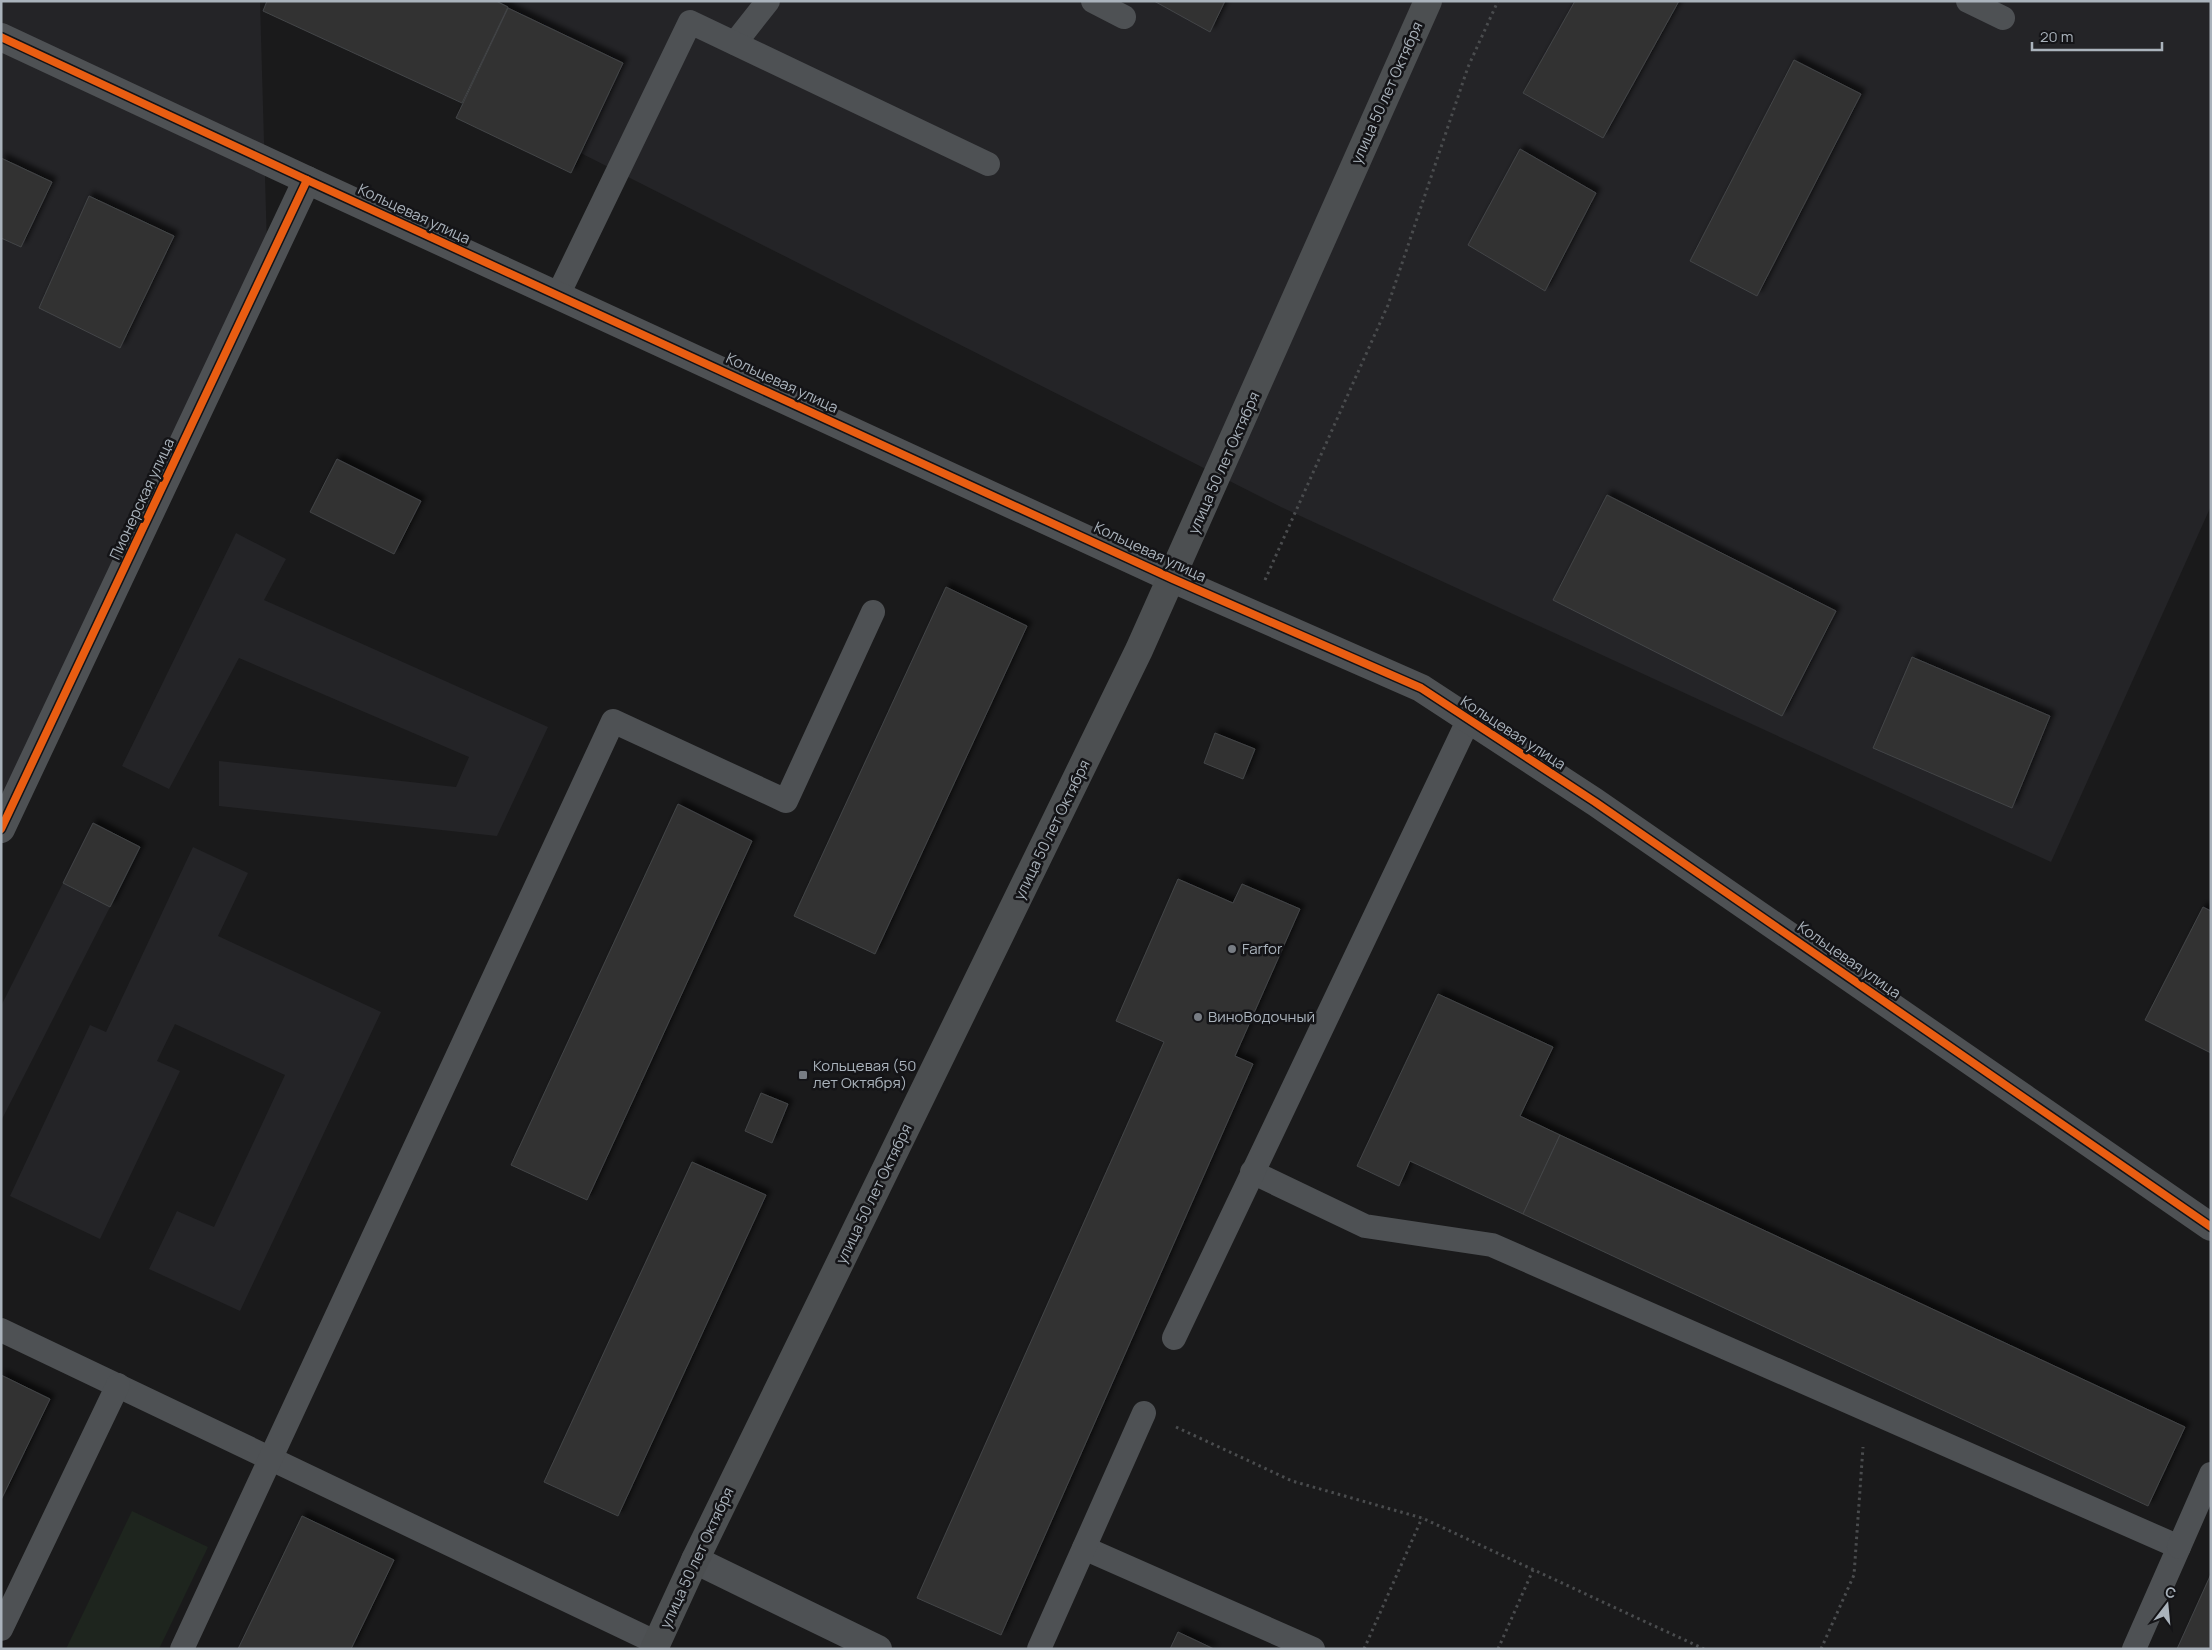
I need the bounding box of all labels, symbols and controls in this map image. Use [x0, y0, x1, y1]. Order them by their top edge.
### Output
street label: улица 50 лет Октября [1346, 18, 1427, 167]
scale bar [2032, 20, 2162, 52]
text: 20 m [2040, 26, 2073, 47]
street label: Кольцевая улица [355, 178, 474, 249]
street label: Кольцевая улица [723, 347, 842, 418]
street label: улица 50 лет Октября [1183, 388, 1264, 537]
street label: Пионерская улица [104, 435, 179, 563]
street label: Кольцевая улица [1091, 516, 1210, 587]
street label: Кольцевая улица [1457, 691, 1570, 775]
street label: улица 50 лет Октября [1008, 756, 1095, 904]
street label: Кольцевая улица [1793, 916, 1905, 1003]
place label: Farfor [1242, 938, 1283, 959]
marker: Farfor [1226, 943, 1238, 955]
place label: ВиноВодочный [1208, 1006, 1315, 1027]
marker: ВиноВодочный [1192, 1011, 1204, 1023]
place label: Кольцевая (50 лет Октября) [813, 1055, 916, 1093]
marker: Кольцевая (50 лет Октября) [797, 1069, 809, 1081]
street label: улица 50 лет Октября [830, 1120, 917, 1268]
street label: улица 50 лет Октября [655, 1484, 739, 1632]
north arrow [2142, 1580, 2192, 1630]
text: С [2163, 1581, 2178, 1603]

